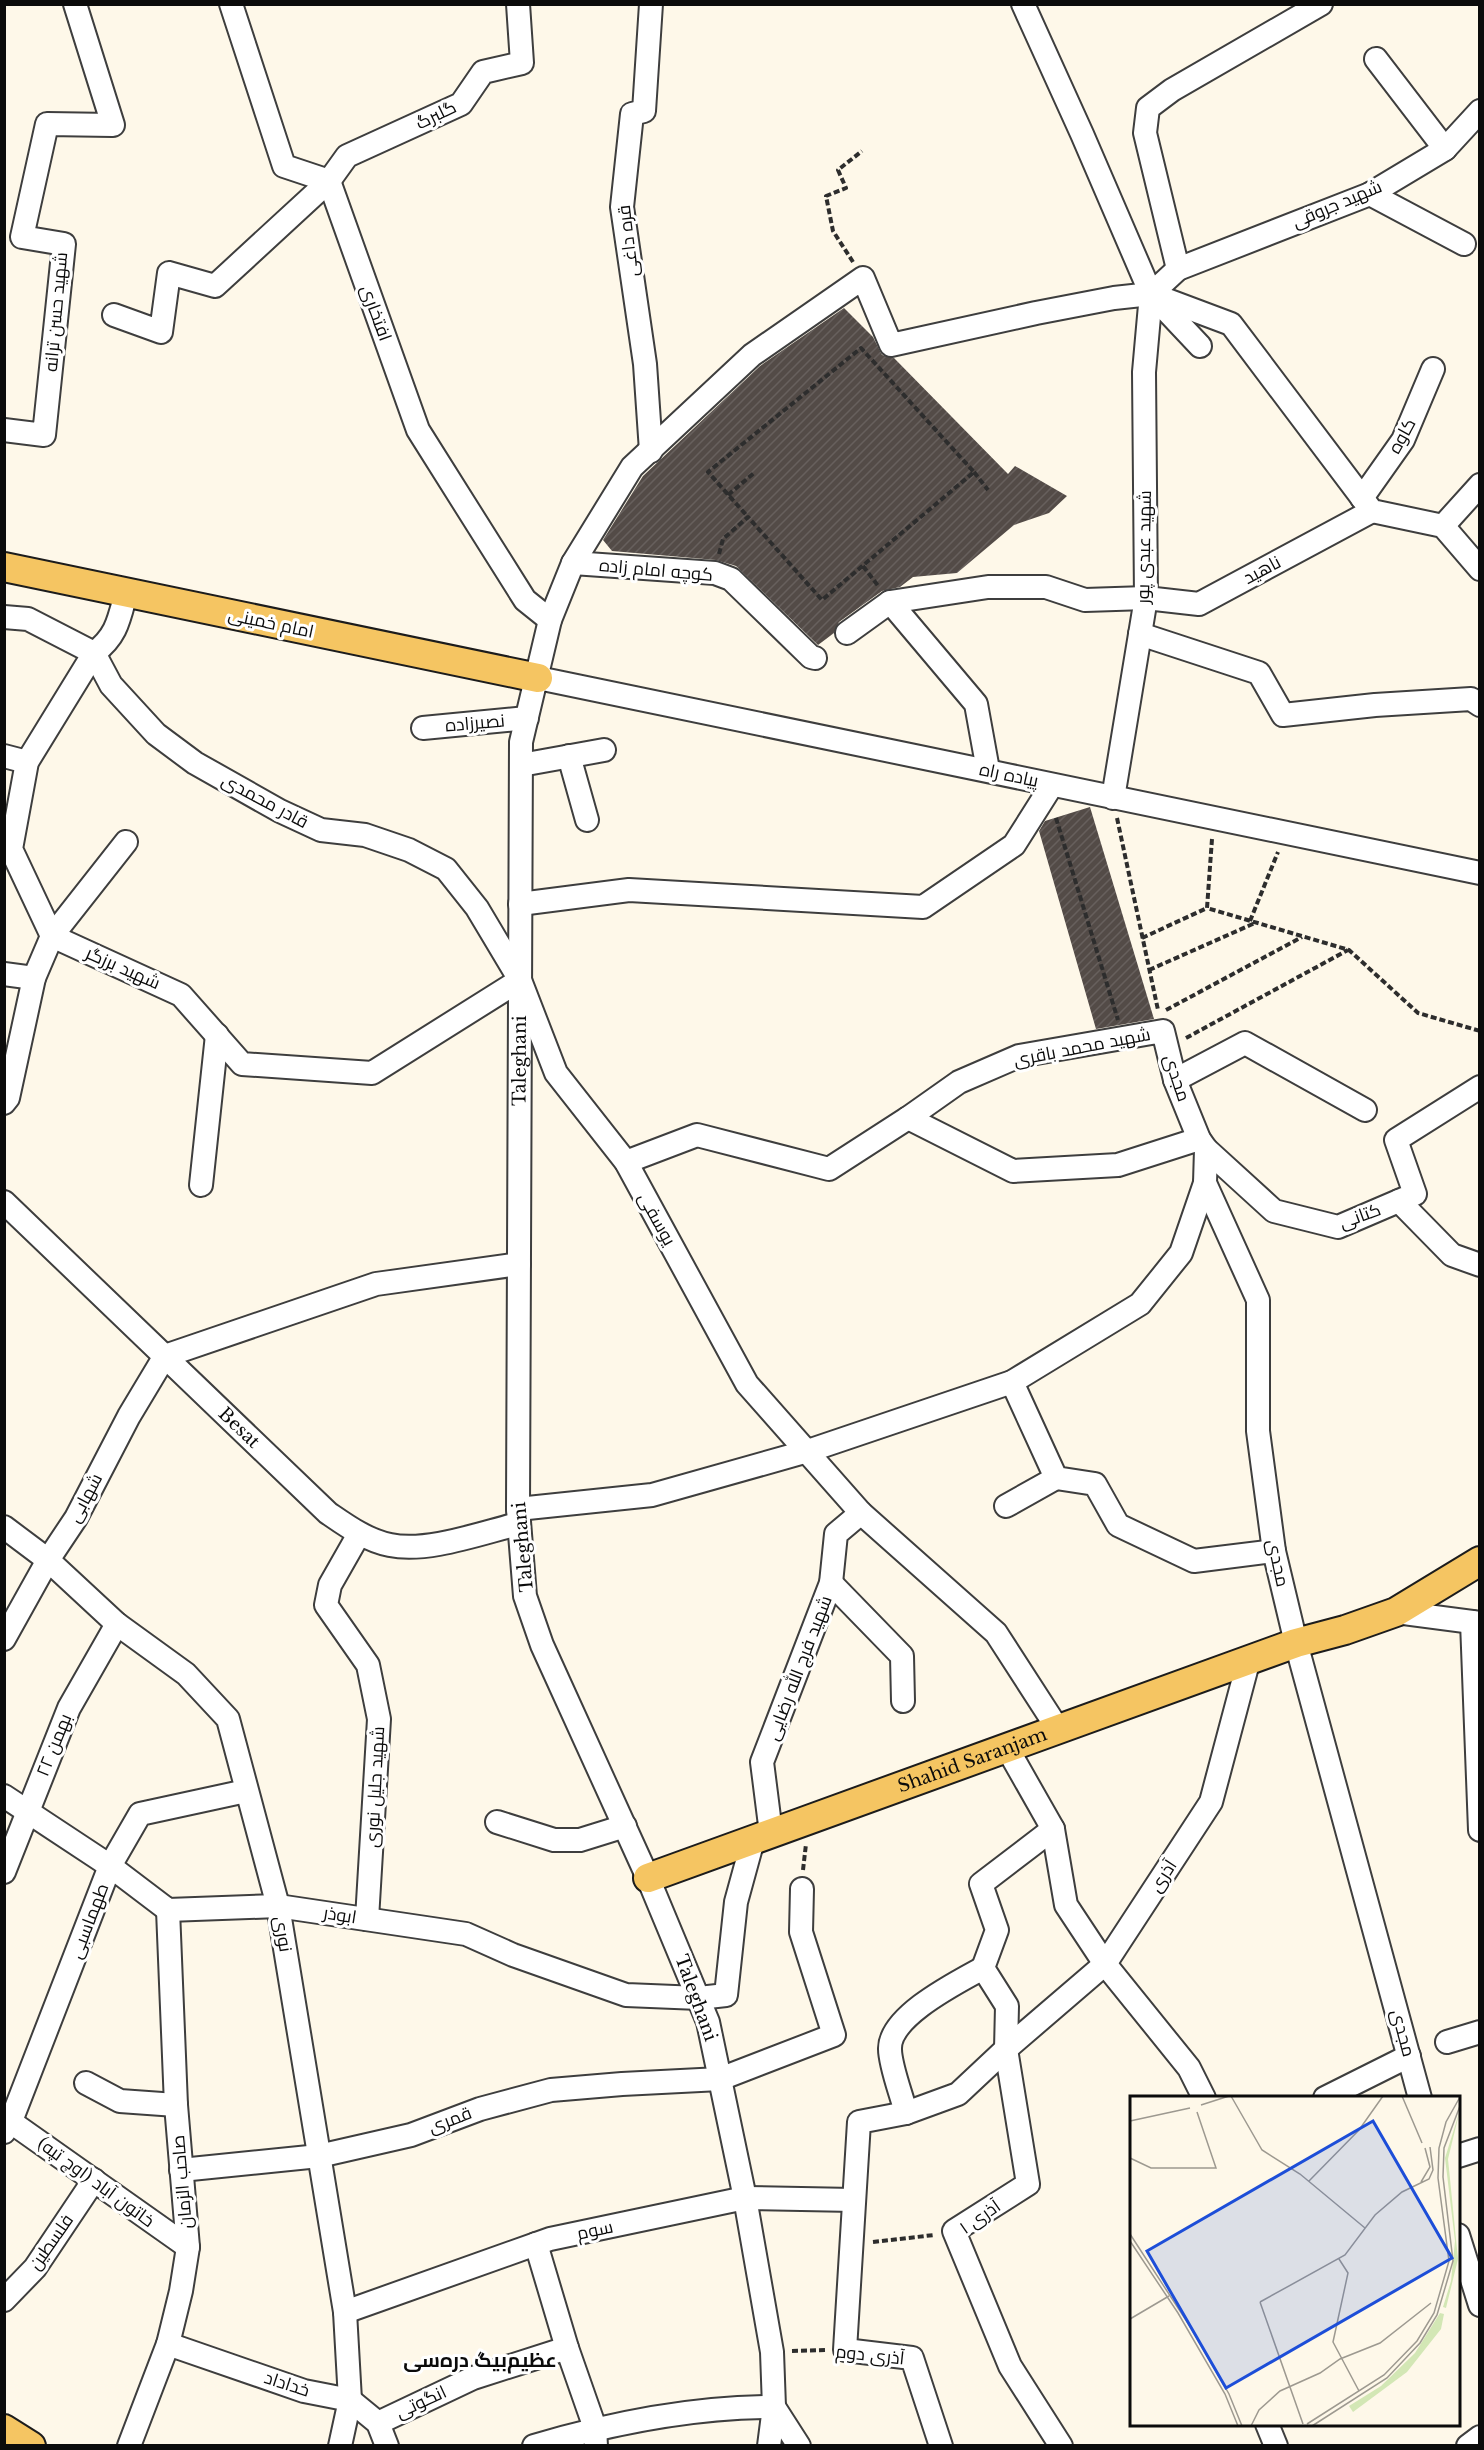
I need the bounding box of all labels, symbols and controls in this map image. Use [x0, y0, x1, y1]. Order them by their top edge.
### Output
street label: گلبرگ [412, 96, 460, 134]
street label: شهید جروقی [1289, 175, 1385, 233]
street label: قره داغی [613, 204, 643, 278]
street label: شهید حسن ترانه [40, 251, 72, 373]
street label: افتخاری [356, 282, 396, 344]
street label: کاوه [1383, 415, 1421, 457]
street label: شهید عبدی پور [1132, 490, 1157, 605]
street label: ناهید [1239, 551, 1285, 589]
street label: کوچه امام زاده [598, 554, 714, 587]
street label: امام خمینی [226, 603, 316, 644]
street label: نصیرزاده [444, 709, 506, 737]
street label: پیاده راه [977, 758, 1041, 793]
street label: قادر محمدی [218, 769, 312, 833]
street label: شهید برزگر [81, 941, 164, 994]
street label: Taleghani [509, 1015, 531, 1106]
street label: شهید محمد باقری [1012, 1023, 1152, 1071]
street label: مجدی [1159, 1052, 1195, 1104]
street label: یوسفی [633, 1189, 681, 1250]
street label: کتانی [1336, 1198, 1384, 1234]
street label: Besat [214, 1403, 265, 1453]
street label: شهابی [63, 1470, 107, 1526]
street label: Taleghani [508, 1501, 538, 1593]
street label: مجدی [1262, 1537, 1294, 1589]
street label: شهید فرج الله رضایی [760, 1592, 838, 1744]
street label: ۲۲ بهمن [32, 1710, 76, 1780]
street label: Shahid Saranjam [895, 1723, 1050, 1798]
street label: شهید جلیل نوری [361, 1726, 389, 1848]
street label: آذری [1144, 1855, 1182, 1896]
street label: طهماسبی [65, 1880, 113, 1962]
street label: ابوذر [321, 1901, 358, 1928]
street label: نوری [269, 1914, 297, 1954]
street label: Taleghani [670, 1952, 722, 2044]
street label: مجدی [1386, 2007, 1420, 2059]
inset map [1130, 2096, 1460, 2426]
street label: قمری [425, 2102, 475, 2138]
street label: خاتون آباد (اوچ تپه) [33, 2132, 159, 2233]
street label: صاحب الزمان [167, 2134, 197, 2230]
street label: آذری ۱ [955, 2195, 1005, 2239]
street label: فلسطین [24, 2210, 78, 2274]
street label: سوم [575, 2215, 615, 2246]
street label: آذری دوم [834, 2340, 906, 2371]
district label: عظیم‌بیگ دره‌سی [403, 2348, 557, 2374]
street label: خداداد [261, 2366, 313, 2402]
street label: انگوتی [392, 2381, 450, 2423]

